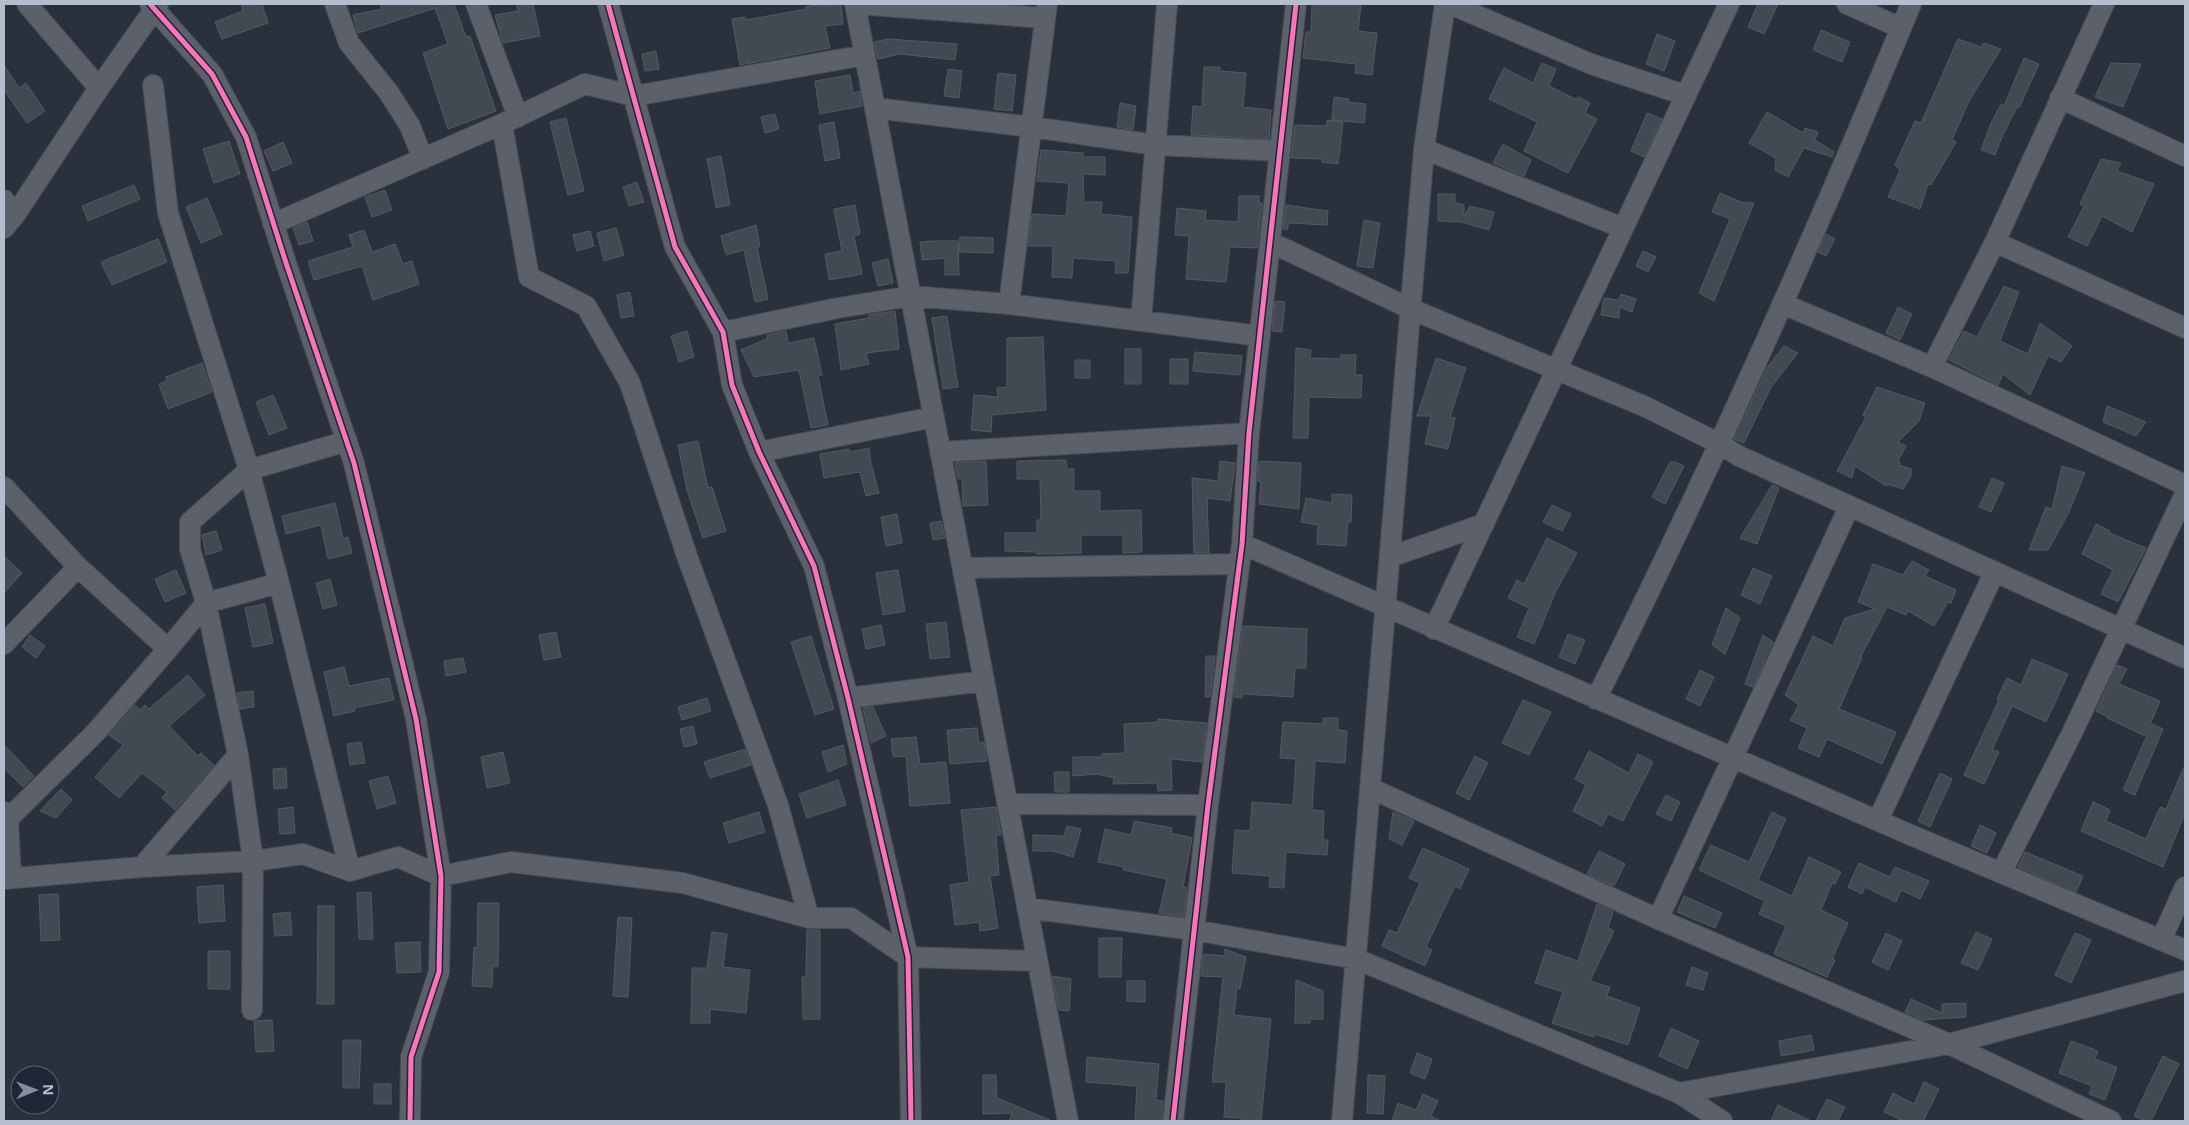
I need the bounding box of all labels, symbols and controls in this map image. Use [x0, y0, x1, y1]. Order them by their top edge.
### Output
north arrow [10, 1065, 60, 1115]
text: N [39, 1084, 58, 1096]

